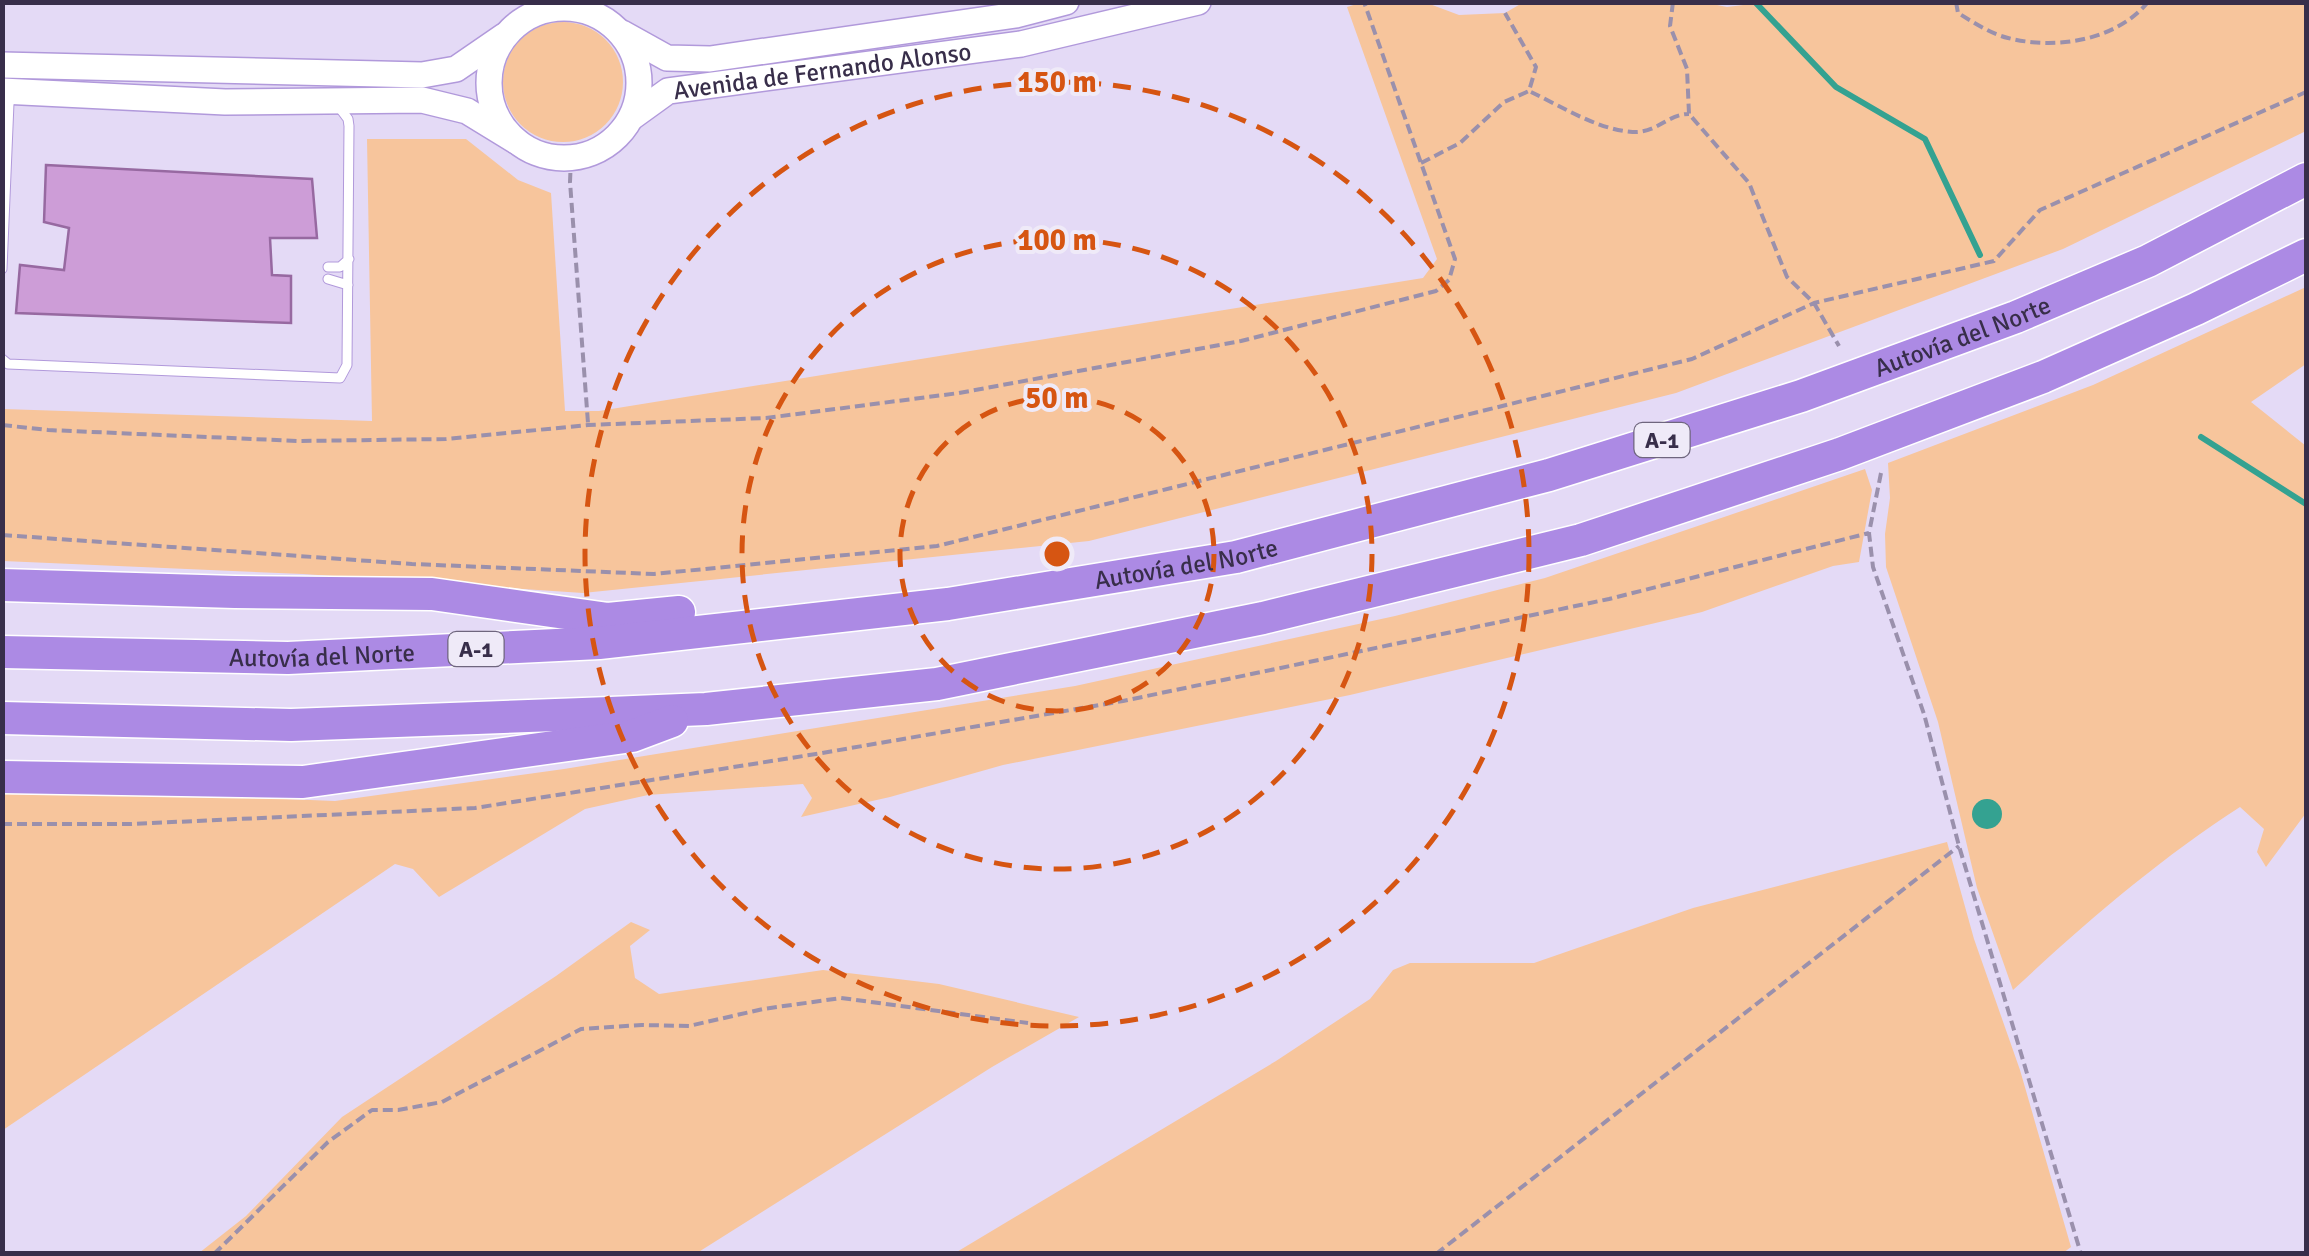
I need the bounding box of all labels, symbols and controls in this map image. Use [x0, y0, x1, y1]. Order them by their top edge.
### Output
street label: Avenida de Fernando Alonso [671, 35, 973, 106]
text: 150 m [1017, 64, 1097, 101]
text: 100 m [1017, 222, 1097, 259]
street label: Autovía del Norte [1870, 289, 2055, 383]
text: 50 m [1025, 380, 1089, 417]
road number: A-1 [1634, 423, 1690, 457]
street label: Autovía del Norte [1092, 531, 1281, 595]
centre of rings [1039, 536, 1075, 572]
road number: A-1 [448, 632, 504, 666]
street label: Autovía del Norte [229, 636, 415, 674]

